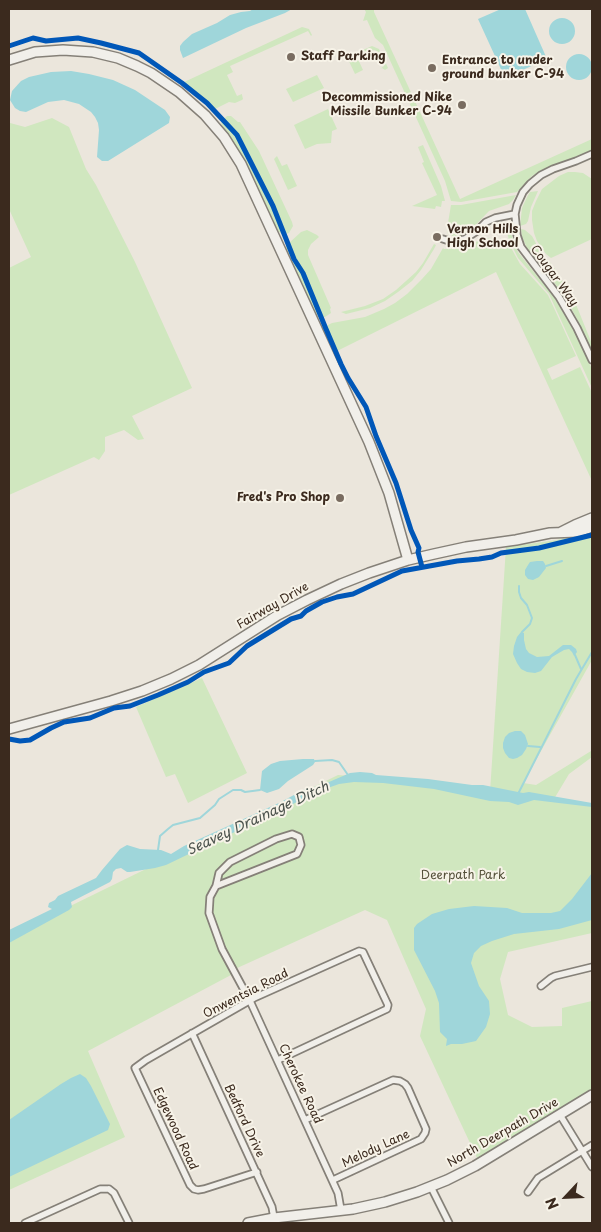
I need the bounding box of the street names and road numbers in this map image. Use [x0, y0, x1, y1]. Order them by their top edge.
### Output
street label: Cougar Way [527, 243, 581, 309]
street label: Fairway Drive [234, 580, 312, 632]
street label: Onwentsia Road [201, 966, 291, 1022]
street label: Cherokee Road [275, 1042, 325, 1126]
street label: Bedford Drive [221, 1082, 267, 1160]
street label: Edgewood Road [150, 1085, 200, 1173]
street label: North Deerpath Drive [445, 1095, 561, 1171]
street label: Melody Lane [340, 1127, 412, 1171]

